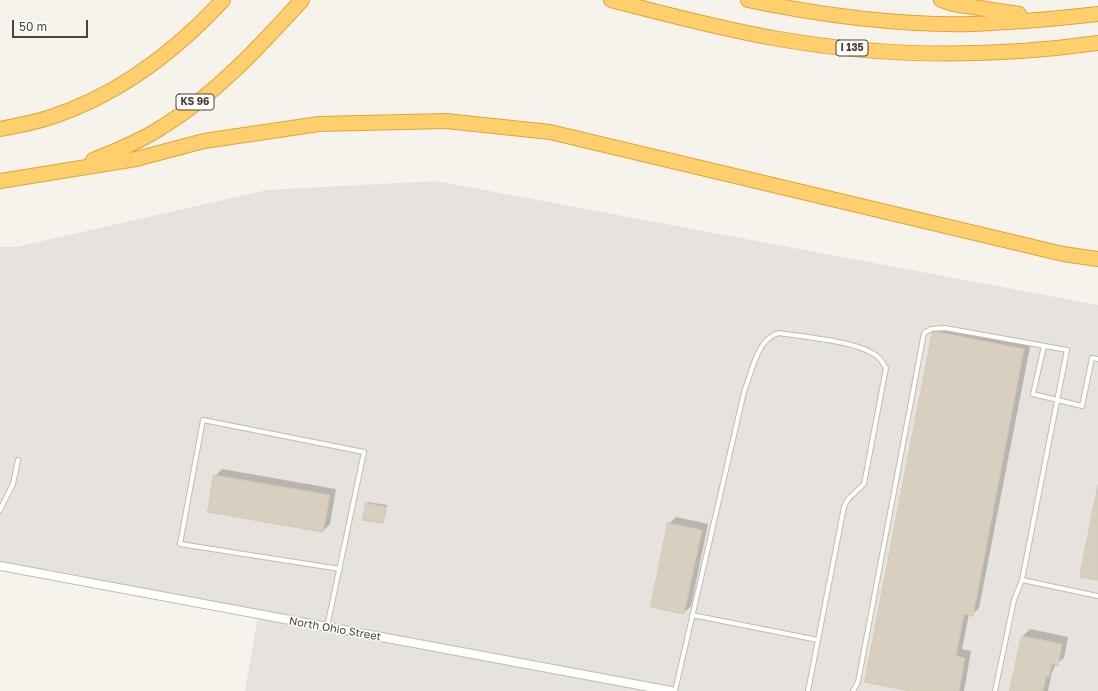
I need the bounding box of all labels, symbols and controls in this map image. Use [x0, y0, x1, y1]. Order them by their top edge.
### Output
scale bar [14, 12, 90, 38]
text: 50 m [19, 19, 47, 34]
road number: I 135 [836, 40, 868, 56]
road number: KS 96 [176, 94, 214, 110]
street label: North Ohio Street [288, 614, 382, 644]

